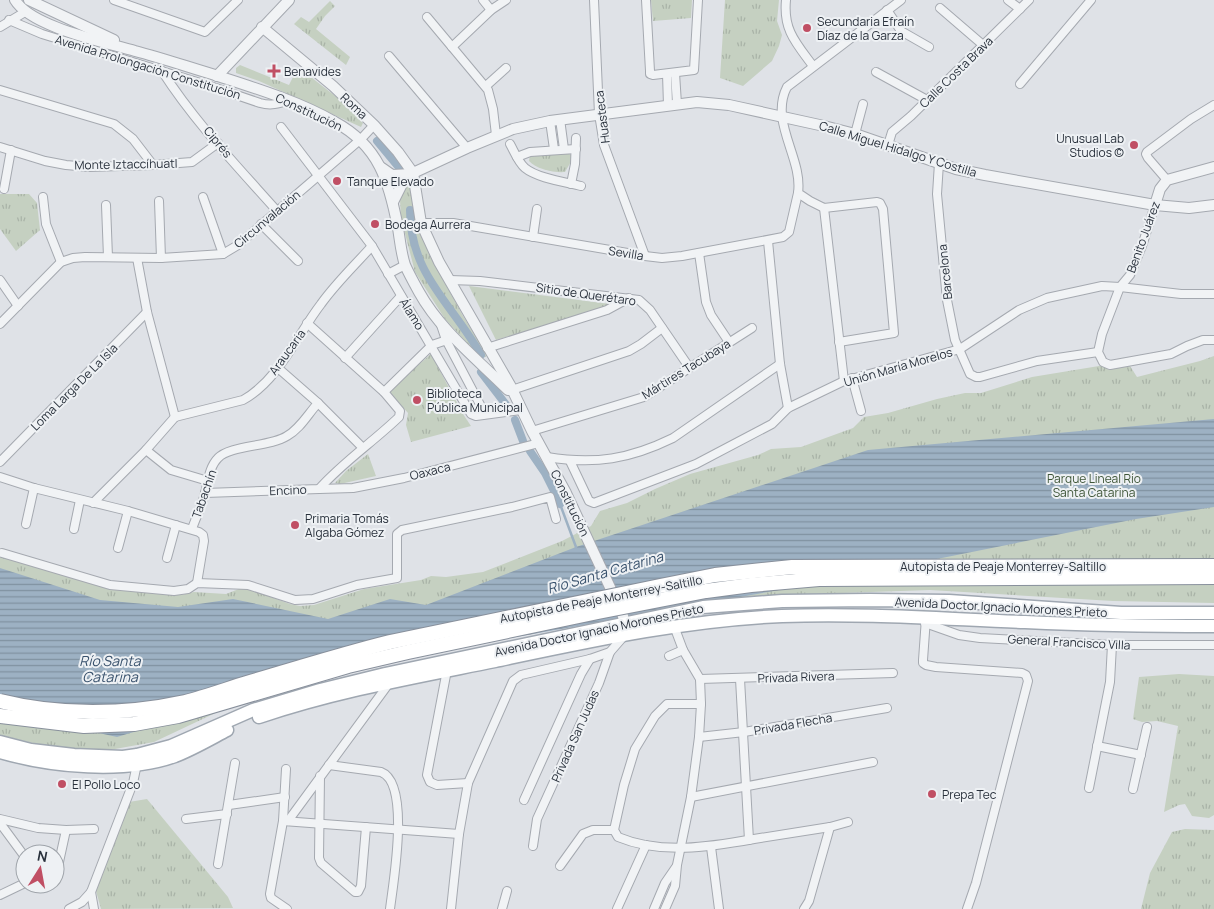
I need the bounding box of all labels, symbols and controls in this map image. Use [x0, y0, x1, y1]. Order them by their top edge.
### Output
place label: Secundaria Efraín Díaz de la Garza [817, 13, 914, 44]
marker: Secundaria Efraín Díaz de la Garza [801, 22, 813, 34]
street label: Avenida Prolongación Constitución [53, 31, 243, 103]
street label: Calle Costa Brava [915, 32, 997, 112]
place label: Benavides [284, 63, 341, 80]
marker: Benavides [268, 65, 280, 77]
street label: Constitución [273, 89, 345, 135]
street label: Roma [337, 89, 371, 123]
street label: Huasteca [590, 90, 614, 144]
street label: Calle Miguel Hidalgo Y Costilla [817, 117, 979, 181]
street label: Ciprés [200, 123, 236, 161]
place label: Unusual Lab Studios © [1056, 130, 1124, 161]
marker: Unusual Lab Studios © [1128, 139, 1140, 151]
street label: Monte Iztaccíhuatl [74, 155, 178, 173]
place label: Tanque Elevado [347, 173, 434, 190]
marker: Tanque Elevado [331, 175, 343, 187]
street label: Circunvalación [230, 186, 304, 252]
street label: Benito Juárez [1122, 199, 1164, 275]
place label: Bodega Aurrera [385, 216, 471, 233]
marker: Bodega Aurrera [369, 218, 381, 230]
street label: Sevilla [607, 242, 645, 264]
street label: Barcelona [934, 244, 956, 300]
street label: Sitio de Querétaro [535, 279, 637, 309]
street label: Álamo [396, 295, 428, 333]
street label: Araucaria [265, 326, 309, 378]
street label: Mártires Tacubaya [638, 335, 734, 403]
street label: Loma Larga De La Isla [27, 340, 121, 434]
street label: Unión María Morelos [842, 343, 954, 391]
place label: Biblioteca Pública Municipal [427, 385, 523, 416]
marker: Biblioteca Pública Municipal [411, 394, 423, 406]
street label: Oaxaca [408, 458, 452, 484]
street label: Tabachín [188, 467, 220, 521]
street label: Constitución [547, 467, 593, 539]
park label: Parque Lineal Río Santa Catarina [1047, 470, 1141, 501]
street label: Encino [269, 481, 307, 499]
place label: Primaria Tomás Algaba Gómez [305, 510, 389, 541]
marker: Primaria Tomás Algaba Gómez [289, 519, 301, 531]
water label: Río Santa Catarina [545, 546, 666, 598]
street label: Autopista de Peaje Monterrey-Saltillo [900, 558, 1106, 575]
street label: Autopista de Peaje Monterrey-Saltillo [498, 571, 704, 627]
street label: Avenida Doctor Ignacio Morones Prieto [894, 593, 1108, 621]
street label: Avenida Doctor Ignacio Morones Prieto [493, 600, 705, 660]
street label: General Francisco Villa [1007, 630, 1131, 654]
water label: Río Santa Catarina [79, 651, 142, 686]
street label: Privada Rivera [757, 667, 835, 687]
street label: Privada San Judas [547, 687, 603, 785]
street label: Privada Flecha [753, 709, 833, 739]
place label: El Pollo Loco [72, 776, 140, 793]
marker: El Pollo Loco [56, 778, 68, 790]
place label: Prepa Tec [942, 786, 997, 803]
marker: Prepa Tec [926, 788, 938, 800]
north arrow [15, 844, 65, 894]
text: N [36, 845, 49, 866]

